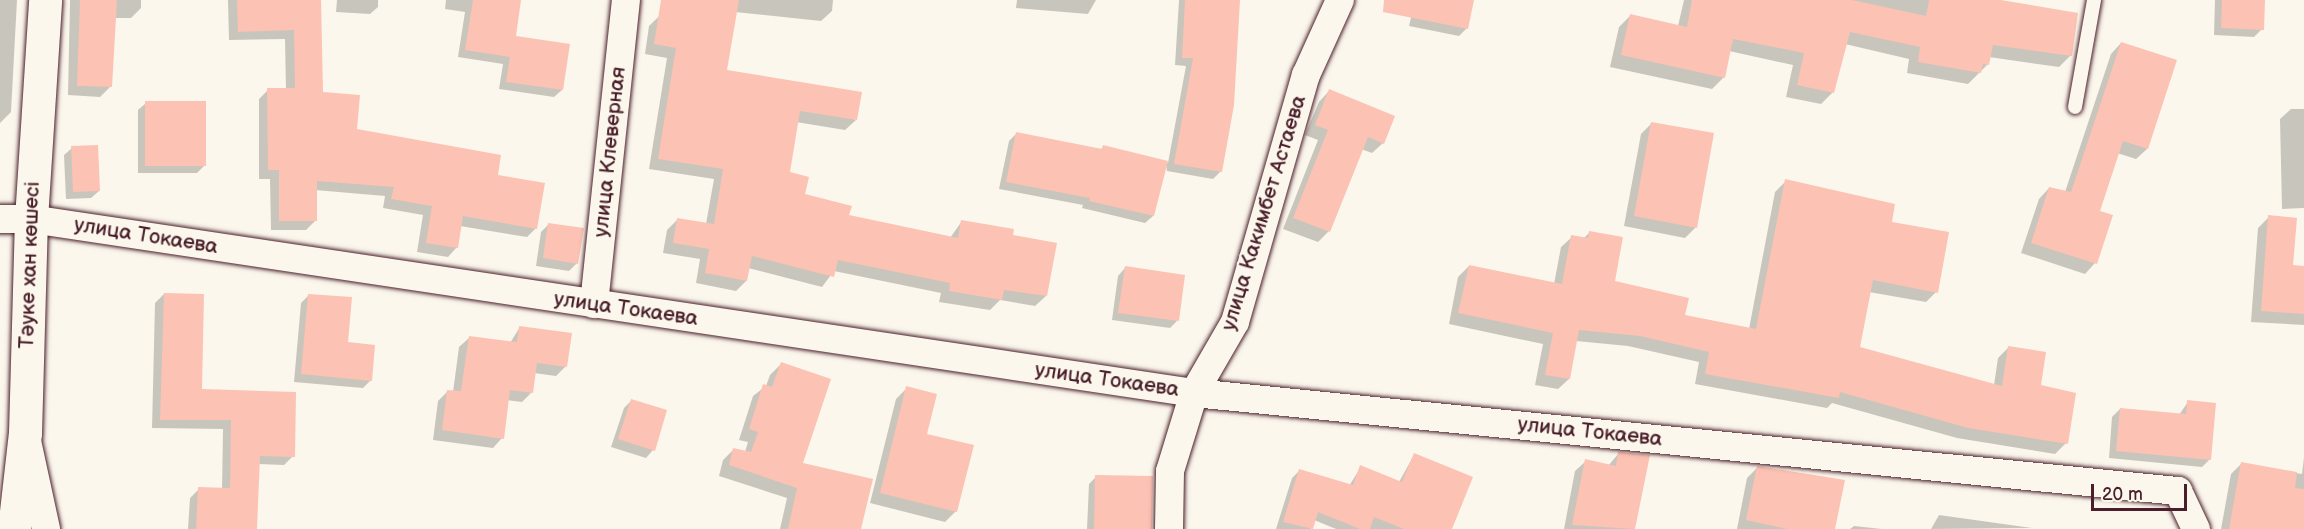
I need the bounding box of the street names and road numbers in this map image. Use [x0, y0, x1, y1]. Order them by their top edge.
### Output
street label: улица Клеверная [589, 65, 631, 239]
street label: улица Какимбет Астаева [1216, 92, 1312, 334]
street label: Тәуке хан көшесі [14, 181, 46, 349]
street label: улица Токаева [72, 212, 220, 260]
street label: улица Токаева [552, 286, 700, 332]
street label: улица Токаева [1033, 357, 1181, 403]
street label: улица Токаева [1516, 412, 1664, 452]

